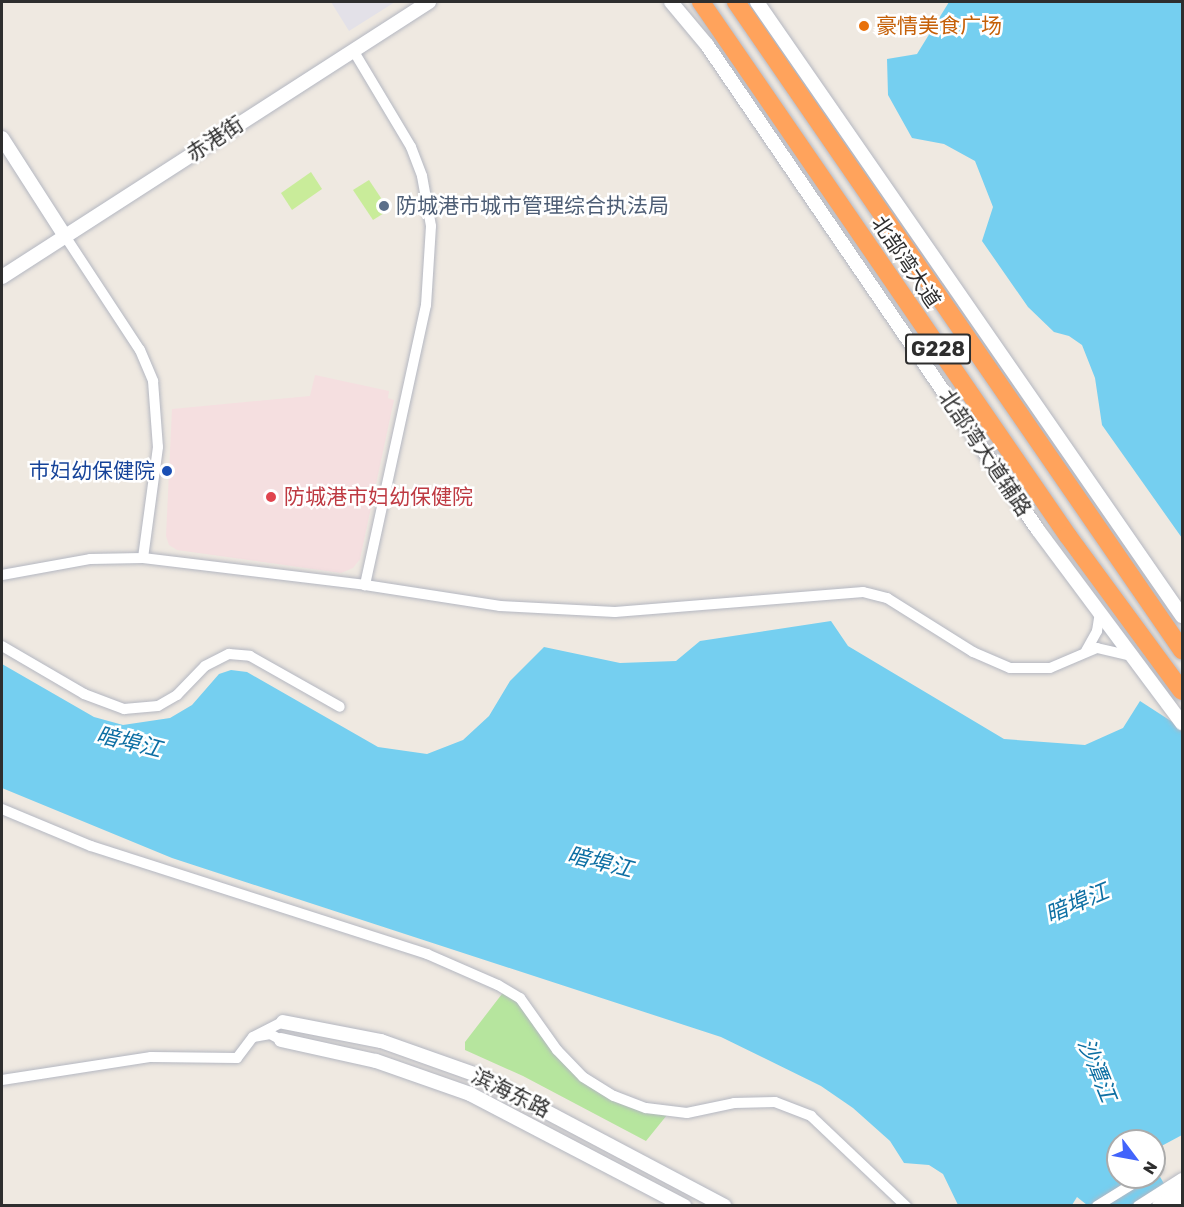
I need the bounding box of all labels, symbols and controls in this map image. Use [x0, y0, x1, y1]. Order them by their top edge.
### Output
place label: 豪情美食广场 [876, 13, 1002, 39]
marker: 豪情美食广场 [857, 19, 871, 33]
street label: 赤港街 [182, 111, 248, 167]
place label: 防城港市城市管理综合执法局 [396, 193, 669, 219]
marker: 防城港市城市管理综合执法局 [377, 199, 391, 213]
street label: 北部湾大道 [866, 211, 946, 313]
road number: G228 [905, 332, 971, 366]
street label: 北部湾大道辅路 [933, 385, 1037, 521]
place label: 巿妇幼保健院 [29, 458, 155, 484]
marker: 巿妇幼保健院 [160, 464, 174, 478]
place label: 防城港市妇幼保健院 [284, 484, 473, 510]
marker: 防城港市妇幼保健院 [262, 488, 280, 506]
water label: 暗埠江 [94, 721, 164, 763]
water label: 暗埠江 [565, 841, 635, 883]
water label: 暗埠江 [1041, 878, 1113, 928]
water label: 沙潭江 [1072, 1034, 1122, 1106]
street label: 滨海东路 [468, 1063, 554, 1123]
north arrow [1106, 1129, 1166, 1189]
text: N [1139, 1158, 1161, 1178]

